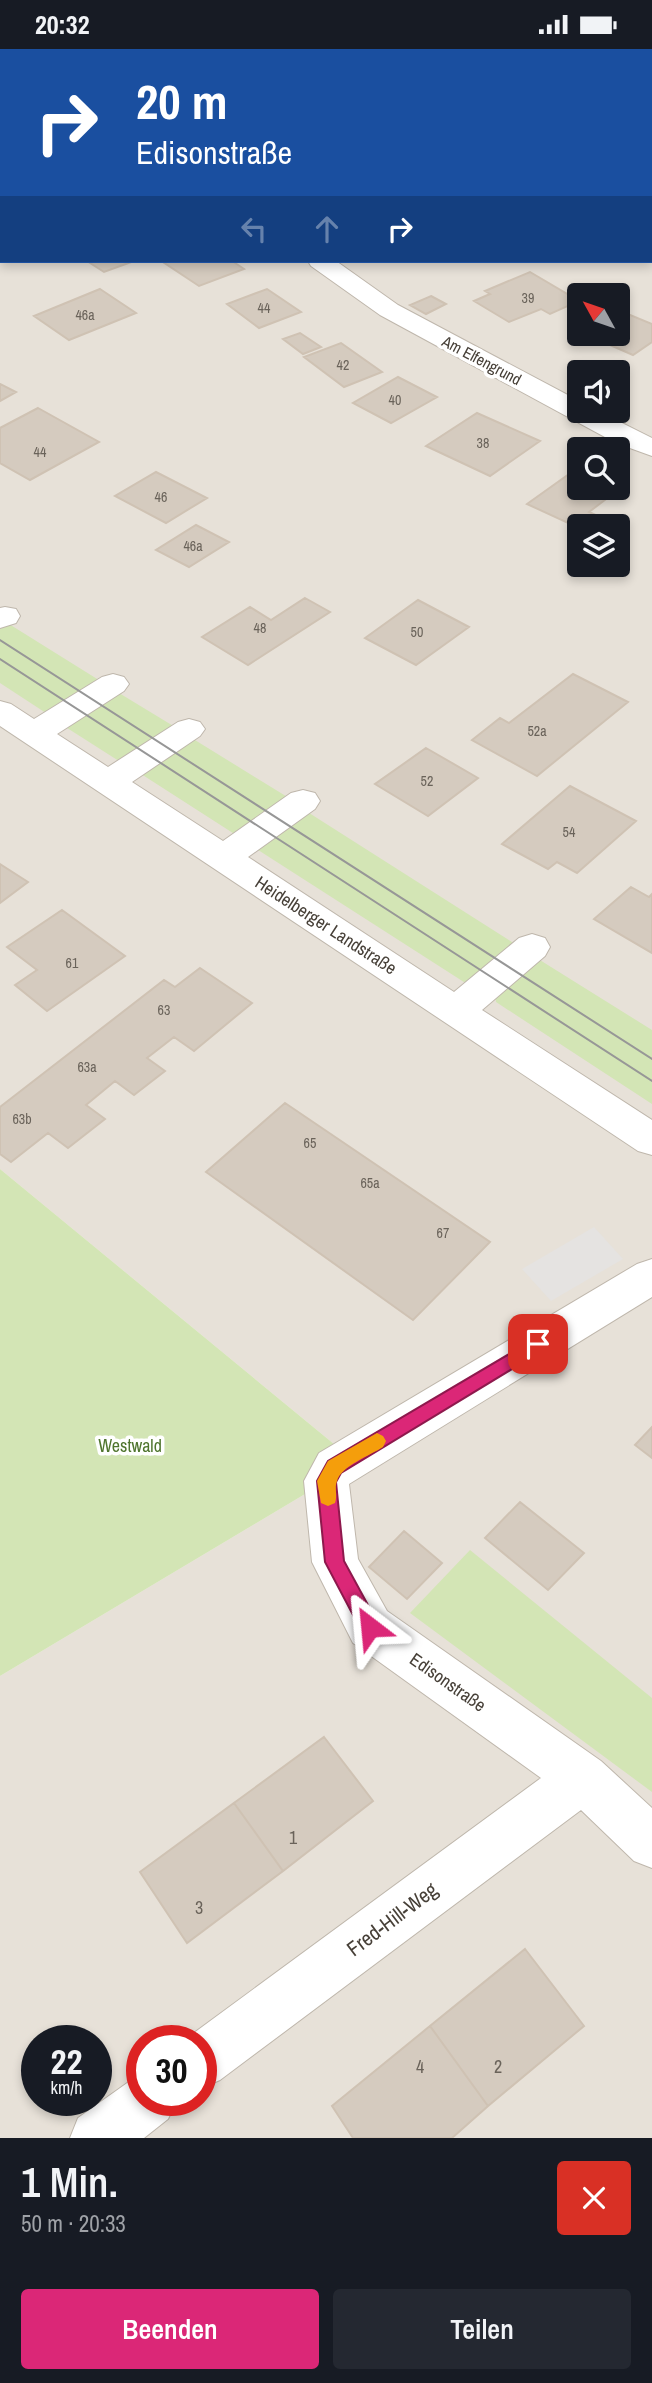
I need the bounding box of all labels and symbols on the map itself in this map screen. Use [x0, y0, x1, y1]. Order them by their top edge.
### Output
north arrow [567, 283, 630, 347]
house number: 39 [522, 289, 534, 307]
house number: 44 [258, 299, 271, 317]
house number: 46a [75, 306, 95, 324]
street label: Am Elfengrund [438, 329, 525, 390]
house number: 42 [337, 356, 349, 374]
house number: 40 [389, 391, 401, 409]
house number: 38 [477, 434, 489, 452]
house number: 44 [34, 443, 47, 461]
house number: 46 [155, 488, 167, 506]
house number: 46a [183, 537, 203, 555]
house number: 48 [254, 619, 266, 637]
house number: 50 [411, 623, 423, 641]
house number: 52a [527, 722, 547, 740]
house number: 52 [421, 772, 433, 790]
house number: 54 [563, 823, 576, 841]
street label: Heidelberger Landstraße [250, 870, 402, 980]
house number: 61 [66, 954, 79, 972]
house number: 63 [158, 1001, 170, 1019]
house number: 63a [77, 1058, 97, 1076]
house number: 63b [12, 1110, 32, 1128]
house number: 65 [304, 1134, 316, 1152]
house number: 65a [360, 1174, 380, 1192]
house number: 67 [437, 1224, 449, 1242]
pin [508, 1314, 568, 1374]
park label: Westwald [98, 1433, 162, 1458]
position arrow [333, 1590, 407, 1664]
street label: Edisonstraße [405, 1647, 491, 1717]
house number: 1 [289, 1825, 298, 1850]
street label: Fred-Hill-Weg [341, 1875, 444, 1963]
house number: 3 [195, 1895, 203, 1920]
speed limit sign: 30 [126, 2025, 217, 2116]
house number: 4 [416, 2054, 424, 2079]
house number: 2 [494, 2054, 502, 2079]

